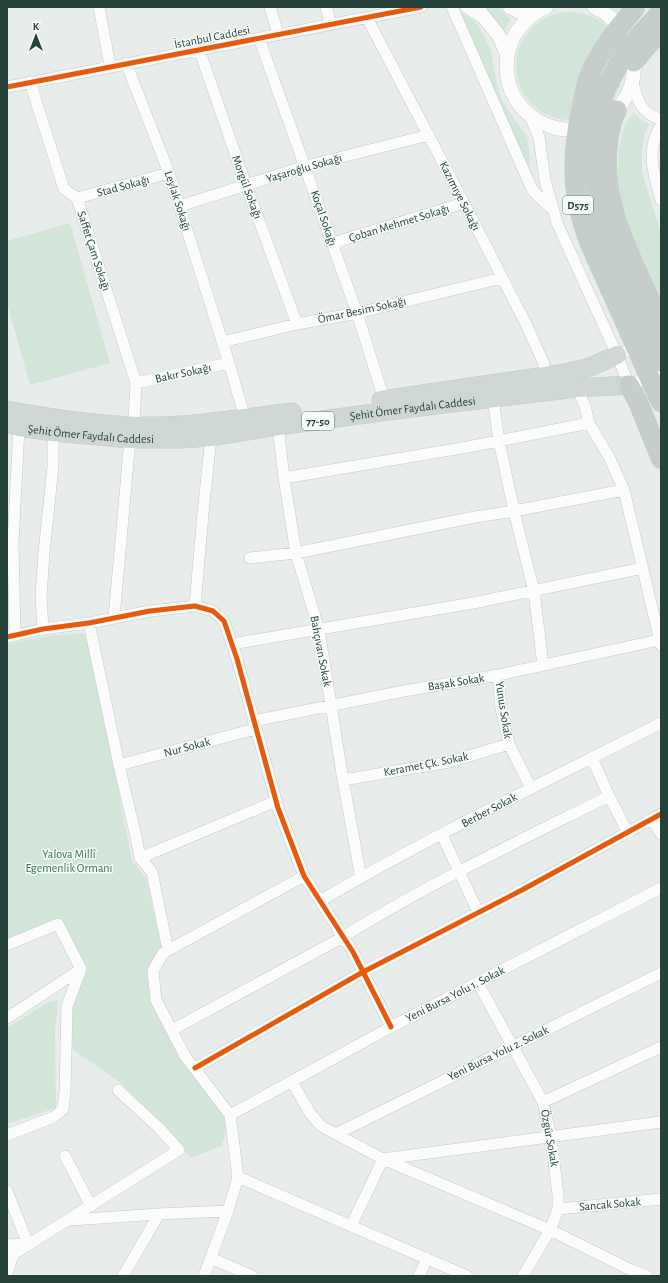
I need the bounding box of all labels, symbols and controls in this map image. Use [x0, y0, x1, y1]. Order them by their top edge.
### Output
north arrow [16, 16, 56, 56]
text: K [33, 21, 40, 32]
street label: İstanbul Caddesi [173, 23, 251, 50]
street label: Yaşaroğlu Sokağı [265, 151, 343, 185]
street label: Morgül Sokağı [230, 154, 264, 220]
street label: Kazımıye Sokağı [437, 160, 483, 233]
street label: Leylak Sokağı [162, 170, 193, 233]
street label: Stad Sokağı [95, 173, 151, 199]
street label: Koçal Sokağı [309, 189, 339, 247]
road number: D575 [563, 196, 593, 214]
street label: Çoban Mehmet Sokağı [347, 202, 451, 244]
street label: Saffet Çam Sokağı [75, 210, 113, 292]
street label: Ömar Besim Sokağı [316, 294, 407, 325]
street label: Bakır Sokağı [154, 361, 212, 385]
street label: Şehit Ömer Faydalı Caddesi [349, 394, 476, 422]
road number: 77-50 [302, 412, 334, 430]
street label: Şehit Ömer Faydalı Caddesi [27, 422, 154, 445]
street label: Bahçıvan Sokak [308, 615, 334, 688]
street label: Başak Sokak [427, 672, 486, 692]
street label: Yunus Sokak [494, 680, 515, 740]
street label: Nur Sokak [163, 735, 212, 759]
street label: Keramet Çk. Sokak [383, 750, 470, 778]
street label: Berber Sokak [459, 790, 519, 830]
park label: Yalova Millî Egemenlik Ormanı [26, 848, 112, 874]
street label: Yeni Bursa Yolu 1. Sokak [404, 964, 507, 1024]
street label: Yeni Bursa Yolu 2. Sokak [446, 1023, 551, 1083]
street label: Özgür Sokak [539, 1108, 562, 1168]
street label: Sancak Sokak [579, 1195, 642, 1213]

